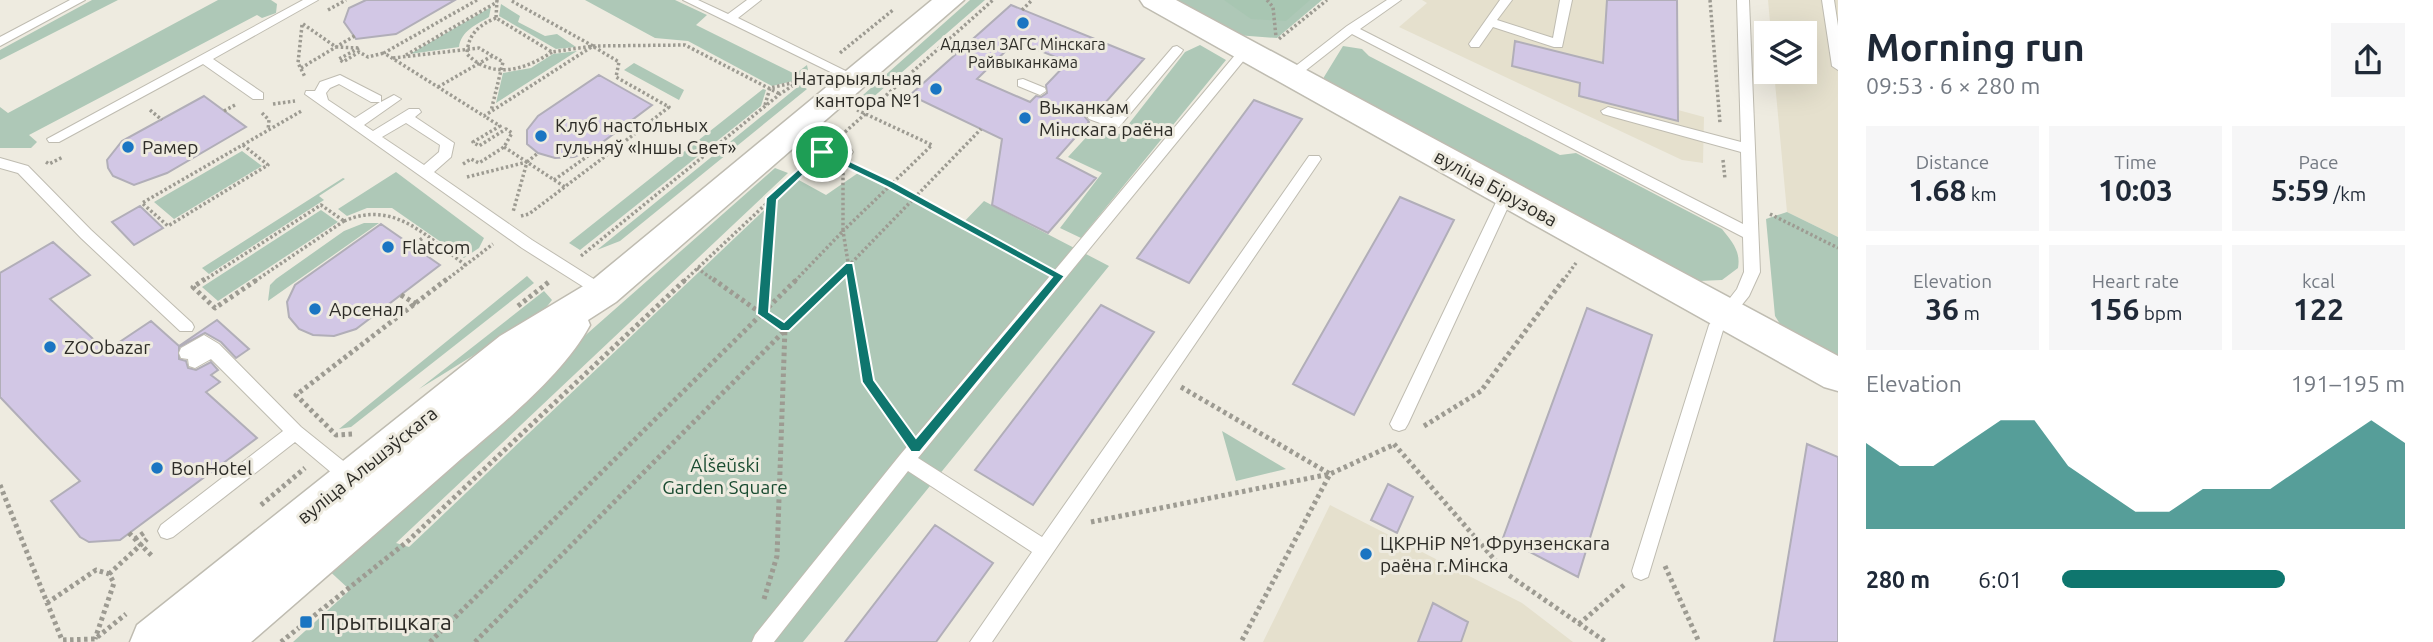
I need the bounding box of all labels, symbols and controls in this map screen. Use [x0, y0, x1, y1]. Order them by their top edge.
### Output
marker: Аддзел ЗАГС Мінскага Райвыканкама [1015, 15, 1031, 31]
map controls [1754, 21, 1817, 84]
button: layers [1754, 21, 1817, 84]
button: share [2331, 23, 2405, 97]
text: Morning run [1866, 26, 2085, 68]
place label: Аддзел ЗАГС Мінскага Райвыканкама [940, 35, 1106, 71]
place label: Натарыяльная кантора №1 [793, 67, 922, 111]
text: 09:53 · 6 × 280 m [1866, 73, 2040, 98]
marker: Натарыяльная кантора №1 [928, 81, 944, 97]
place label: Выканкам Мінскага раёна [1039, 96, 1174, 140]
marker: Выканкам Мінскага раёна [1017, 110, 1033, 126]
place label: Клуб настольных гульняў «Іншы Свет» [555, 114, 737, 158]
pin [792, 122, 852, 182]
marker: Клуб настольных гульняў «Іншы Свет» [533, 128, 549, 144]
icon: arrive [803, 133, 841, 171]
place label: Рамер [142, 136, 198, 158]
marker: Рамер [120, 139, 136, 155]
street label: вуліца Бірузова [1431, 145, 1561, 231]
text: Distance [1916, 151, 1989, 173]
text: Time [2114, 151, 2157, 173]
text: Pace [2298, 151, 2339, 173]
text: 1.68 [1908, 173, 1966, 207]
text: 10:03 [2098, 173, 2173, 207]
text: 5:59 [2271, 173, 2329, 207]
text: km [1966, 183, 1997, 205]
text: /km [2329, 183, 2366, 205]
place label: Flatcom [402, 236, 471, 258]
marker: Flatcom [380, 239, 396, 255]
text: Elevation [1913, 270, 1992, 292]
text: Heart rate [2092, 270, 2179, 292]
text: kcal [2302, 270, 2335, 292]
text: 36 [1925, 292, 1959, 326]
text: 156 [2089, 292, 2139, 326]
text: 122 [2293, 292, 2344, 326]
place label: Арсенал [329, 298, 404, 320]
marker: Арсенал [307, 301, 323, 317]
text: m [1959, 302, 1980, 324]
text: bpm [2139, 302, 2182, 324]
place label: ZOObazar [64, 336, 151, 358]
marker: ZOObazar [42, 339, 58, 355]
text: Elevation [1866, 371, 1962, 396]
text: 191–195 m [2291, 371, 2405, 396]
street label: вуліца Альшэўскага [293, 402, 441, 528]
park label: Aĺšeŭski Garden Square [662, 454, 788, 498]
place label: BonHotel [171, 457, 252, 479]
marker: BonHotel [149, 460, 165, 476]
place label: ЦКРНіР №1 Фрунзенскага раёна г.Мінска [1380, 532, 1610, 576]
marker: ЦКРНіР №1 Фрунзенскага раёна г.Мінска [1358, 546, 1374, 562]
text: 280 m [1866, 567, 1930, 592]
text: 6:01 [1978, 567, 2023, 592]
place label: Прытыцкага [320, 609, 452, 634]
marker: Прытыцкага [298, 614, 314, 630]

